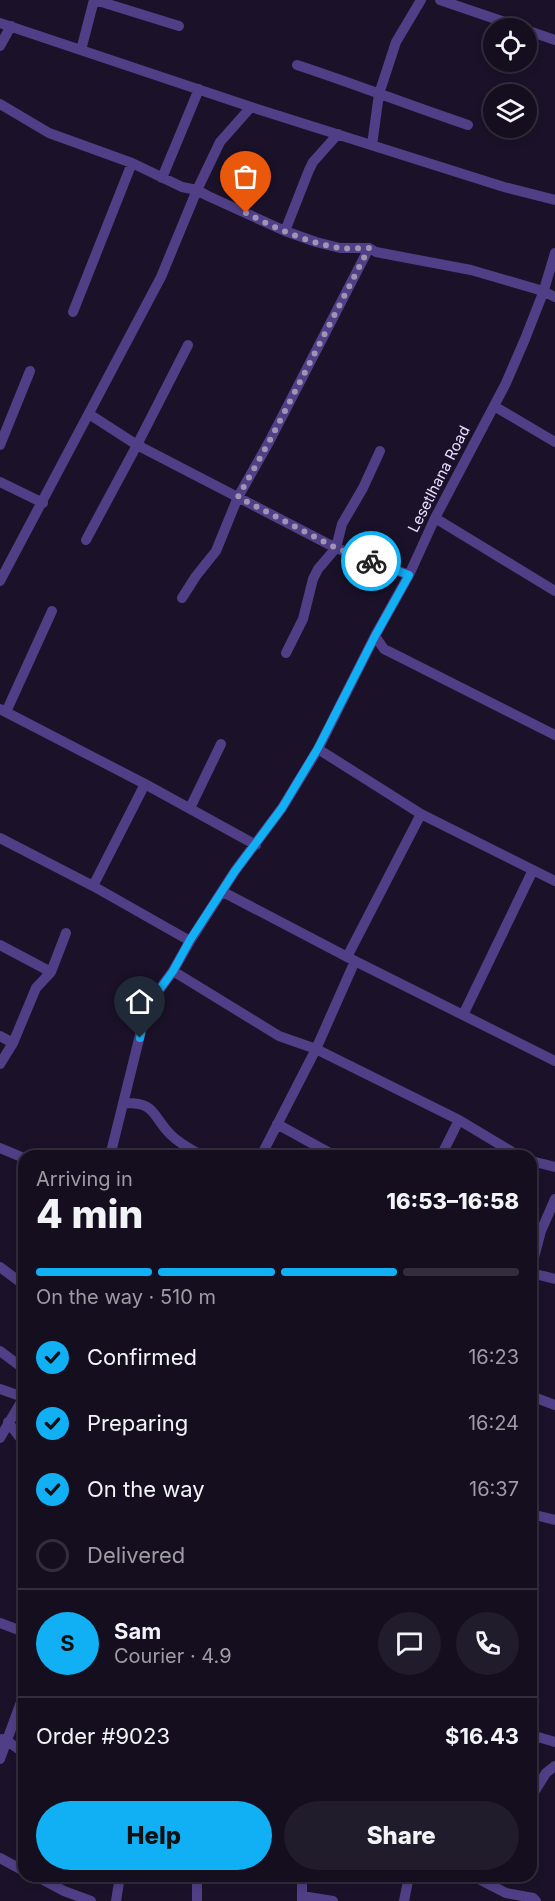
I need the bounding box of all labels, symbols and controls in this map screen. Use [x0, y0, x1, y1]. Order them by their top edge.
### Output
map controls [483, 18, 537, 138]
button: locate [483, 18, 537, 72]
button: layers [483, 84, 537, 138]
pin [220, 151, 271, 213]
icon: bag [229, 160, 262, 193]
street label: Lesetlhana Road [403, 422, 474, 535]
courier [341, 531, 401, 591]
icon: bike [355, 545, 388, 578]
pin [114, 976, 165, 1038]
icon: home [123, 985, 156, 1018]
text: Arriving in [36, 1167, 133, 1191]
text: 16:53–16:58 [386, 1188, 519, 1214]
text: 4 min [36, 1190, 143, 1237]
text: On the way · 510 m [36, 1285, 216, 1309]
icon: check [36, 1341, 69, 1374]
text: Confirmed [87, 1344, 197, 1370]
text: 16:23 [468, 1345, 519, 1369]
icon: check [36, 1407, 69, 1440]
text: Preparing [87, 1410, 188, 1436]
text: 16:24 [468, 1411, 519, 1435]
icon: check [36, 1473, 69, 1506]
text: On the way [87, 1476, 205, 1502]
text: 16:37 [469, 1477, 519, 1501]
text: Delivered [87, 1542, 185, 1568]
button: chat [378, 1612, 441, 1675]
button: phone [456, 1612, 519, 1675]
text: Sam [114, 1618, 161, 1644]
text: S [60, 1630, 75, 1656]
text: Courier · 4.9 [114, 1644, 232, 1668]
text: Order #9023 [36, 1723, 170, 1749]
text: $16.43 [445, 1723, 519, 1749]
button: Help [36, 1801, 272, 1870]
button: Share [284, 1801, 519, 1870]

